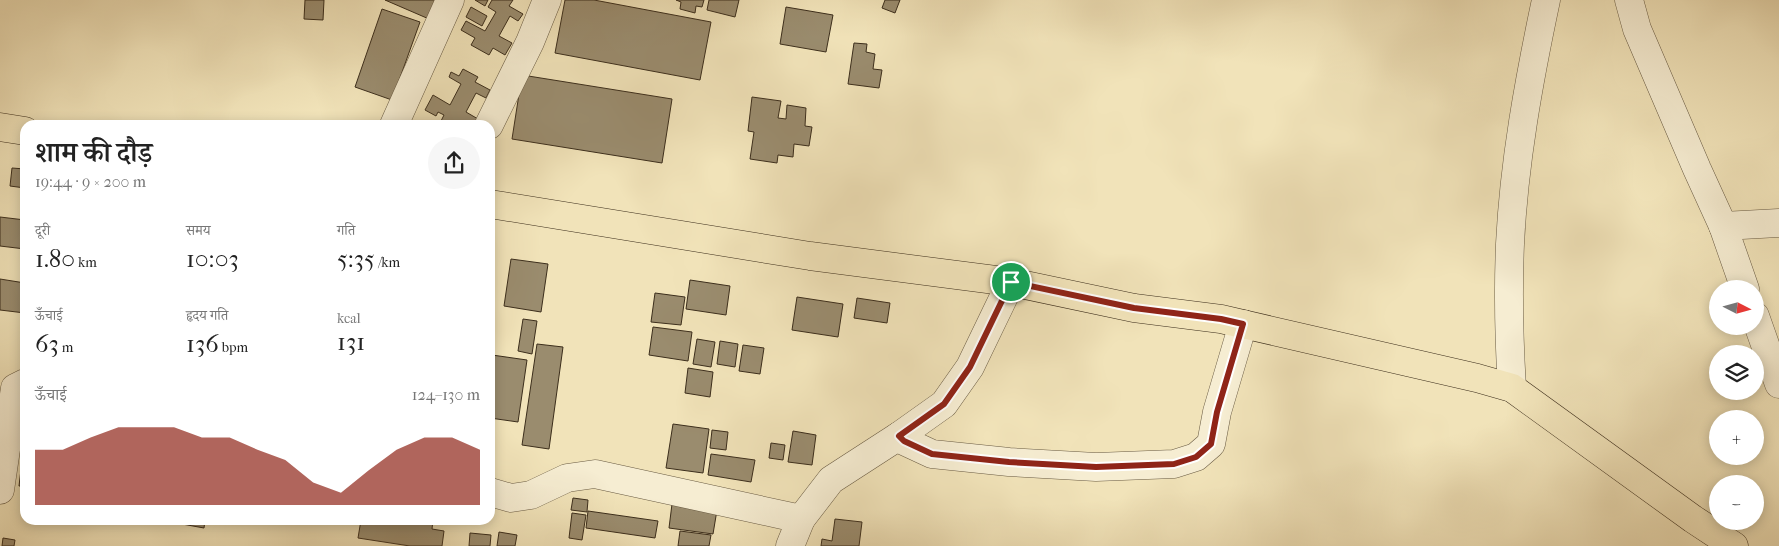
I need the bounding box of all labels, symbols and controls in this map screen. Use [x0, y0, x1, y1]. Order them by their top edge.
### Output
text: शाम की दौड़ [35, 136, 152, 169]
button: share [428, 137, 480, 189]
text: 19:44 · 9 × 200 m [35, 172, 146, 191]
text: दूरी [35, 222, 50, 239]
text: समय [186, 222, 211, 239]
text: गति [337, 222, 355, 239]
text: 1.80 [35, 244, 75, 273]
text: 10:03 [186, 244, 239, 273]
text: 5:35 [337, 244, 375, 273]
text: km [75, 254, 97, 271]
text: /km [375, 254, 400, 271]
pin [990, 261, 1032, 303]
icon: arrive [997, 268, 1025, 296]
north arrow [1709, 280, 1764, 335]
map controls [1709, 280, 1764, 530]
text: ऊँचाई [35, 307, 63, 324]
text: हृदय गति [186, 307, 228, 324]
text: kcal [337, 310, 361, 327]
text: 131 [337, 327, 365, 356]
text: 63 [35, 329, 59, 358]
text: 136 [186, 329, 219, 358]
text: m [59, 339, 73, 356]
text: bpm [219, 339, 248, 356]
button: layers [1709, 345, 1764, 400]
text: ऊँचाई [35, 385, 67, 404]
text: 124–130 m [412, 385, 480, 404]
button: + [1709, 410, 1764, 465]
button: − [1709, 475, 1764, 530]

